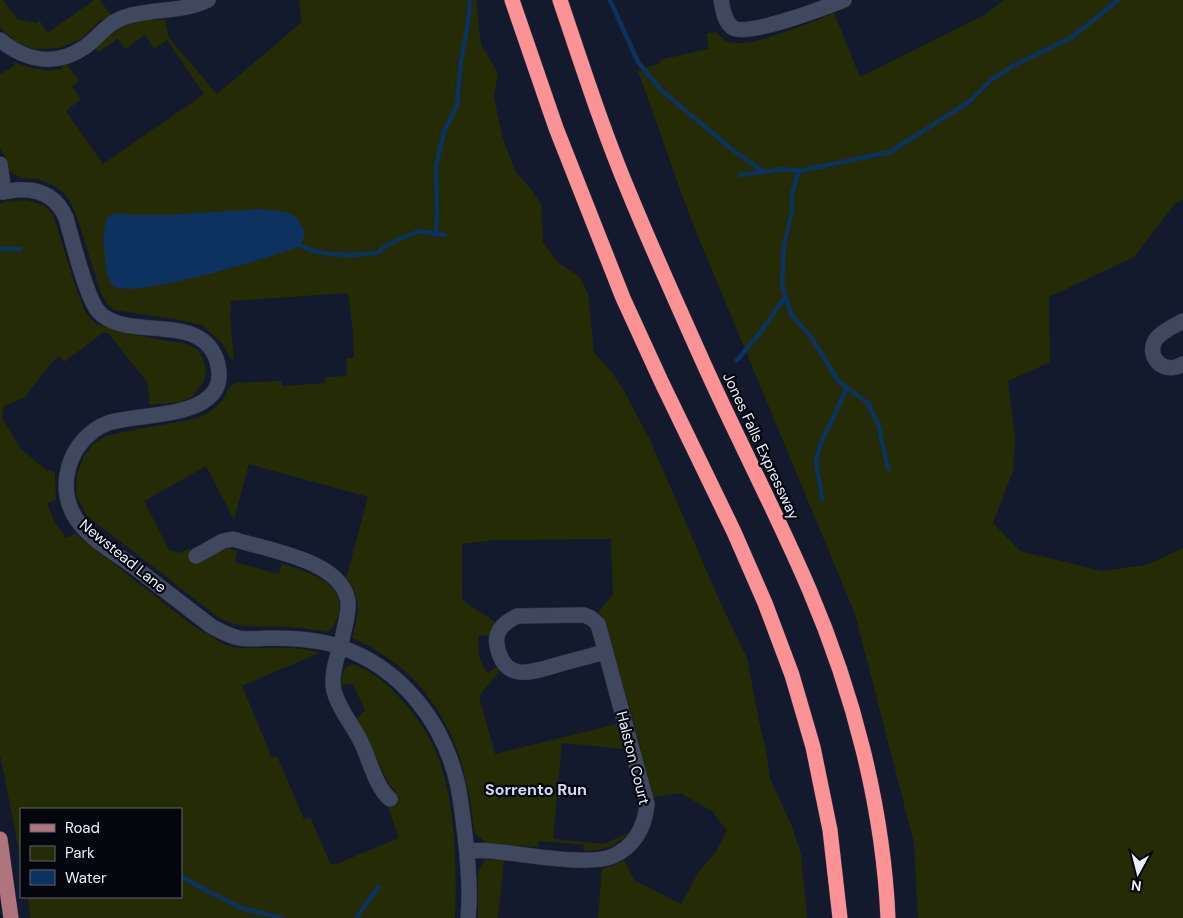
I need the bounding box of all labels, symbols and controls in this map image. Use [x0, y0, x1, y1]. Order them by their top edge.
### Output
street label: Jones Falls Expressway [718, 369, 804, 523]
street label: Newstead Lane [75, 515, 171, 597]
street label: Halston Court [612, 709, 654, 807]
district label: Sorrento Run [485, 779, 587, 800]
legend [20, 808, 182, 898]
text: Road [65, 818, 100, 838]
text: Park [65, 843, 95, 863]
north arrow [1113, 848, 1163, 898]
text: Water [65, 868, 107, 888]
text: N [1130, 876, 1143, 895]

